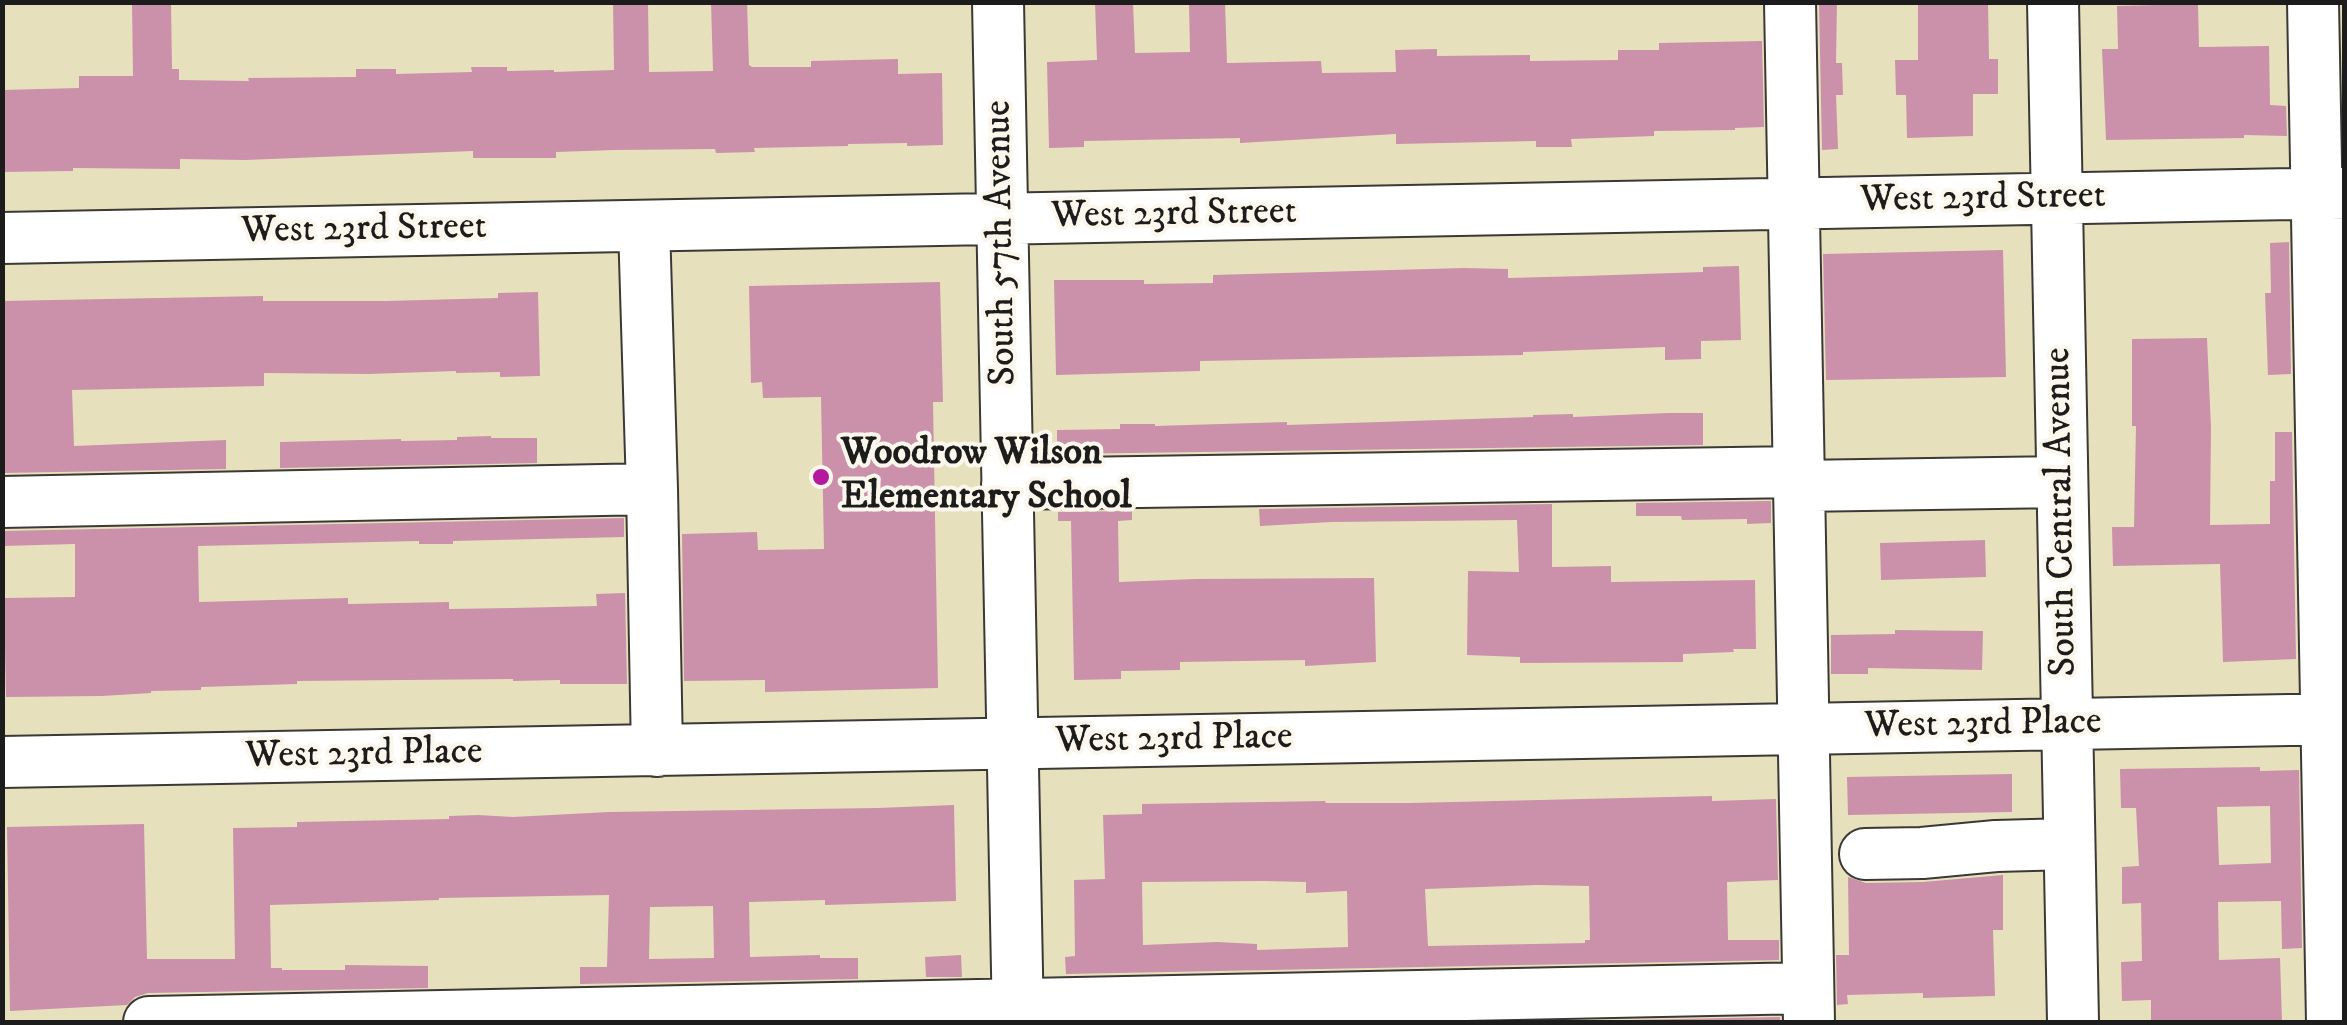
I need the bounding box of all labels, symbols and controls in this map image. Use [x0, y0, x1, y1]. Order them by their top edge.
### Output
street label: South 57th Avenue [978, 100, 1028, 386]
street label: West 23rd Street [1860, 175, 2106, 225]
street label: West 23rd Street [1051, 191, 1297, 241]
street label: West 23rd Street [241, 206, 487, 256]
street label: South Central Avenue [2037, 347, 2089, 677]
place label: Woodrow Wilson Elementary School [841, 432, 1132, 522]
marker: Woodrow Wilson Elementary School [810, 466, 832, 488]
street label: West 23rd Place [1864, 701, 2102, 751]
street label: West 23rd Place [1055, 716, 1293, 766]
street label: West 23rd Place [245, 731, 483, 781]

